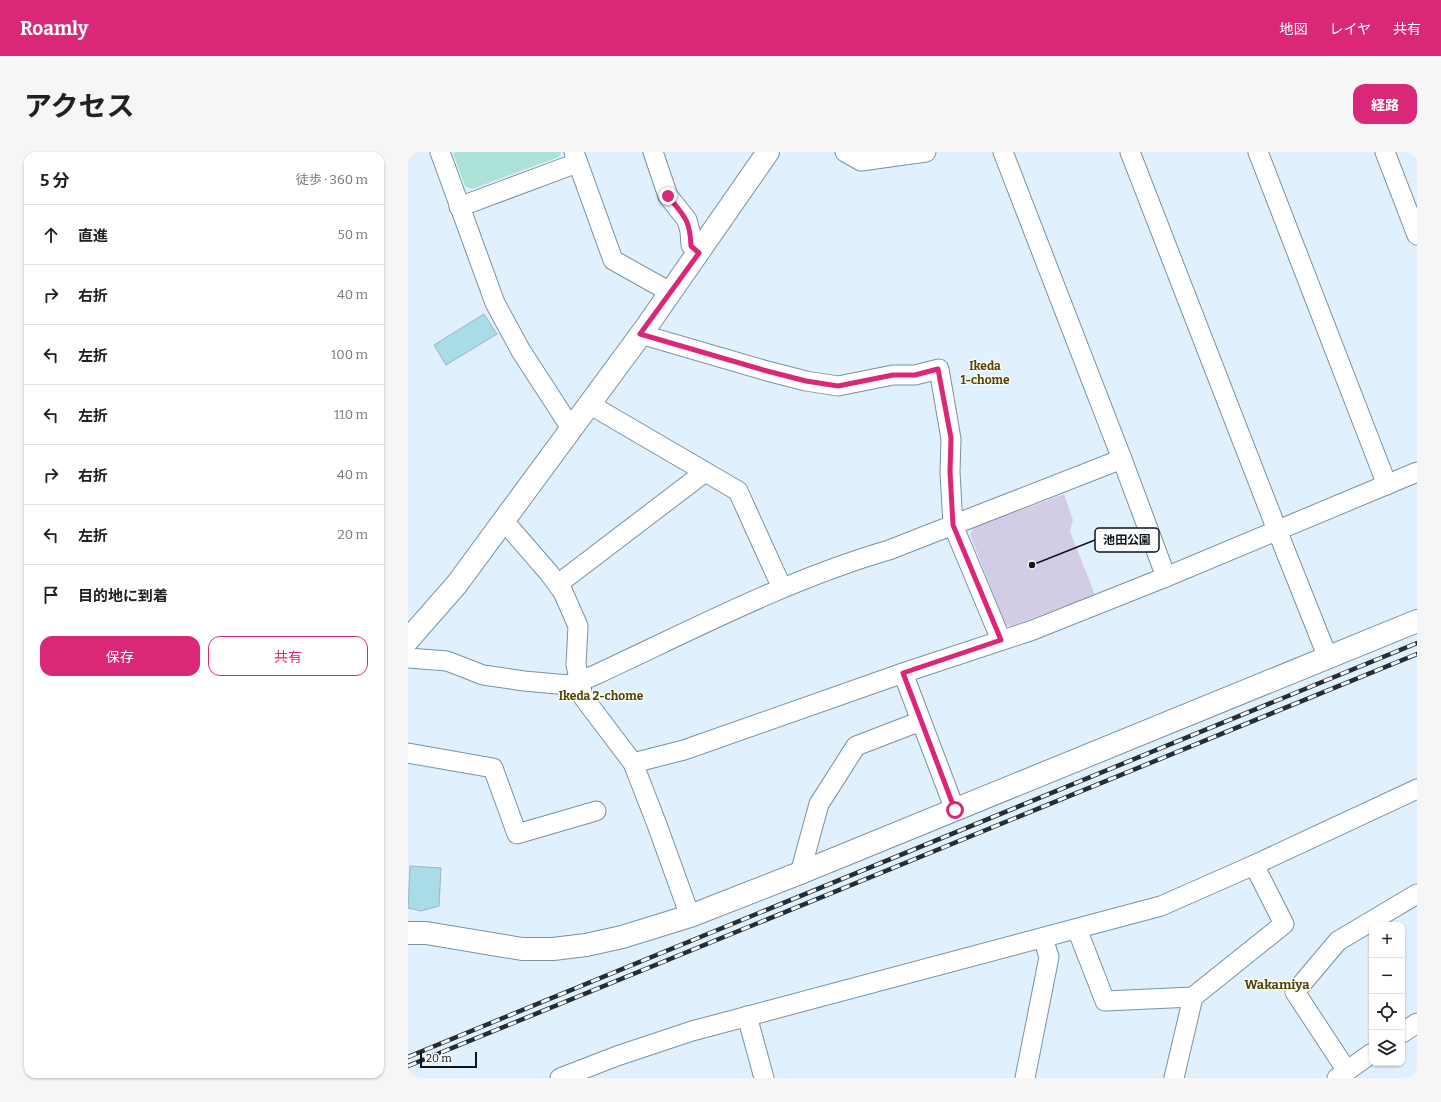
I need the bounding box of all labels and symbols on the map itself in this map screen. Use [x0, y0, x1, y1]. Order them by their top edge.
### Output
route end [659, 187, 677, 205]
district label: Ikeda 1-chome [960, 359, 1010, 387]
callout: 池田公園 [1095, 528, 1159, 552]
text: 池田公園 [1103, 533, 1151, 547]
district label: Ikeda 2-chome [559, 689, 644, 703]
route start [946, 801, 964, 819]
district label: Wakamiya [1244, 977, 1310, 992]
scale bar [420, 1050, 477, 1069]

